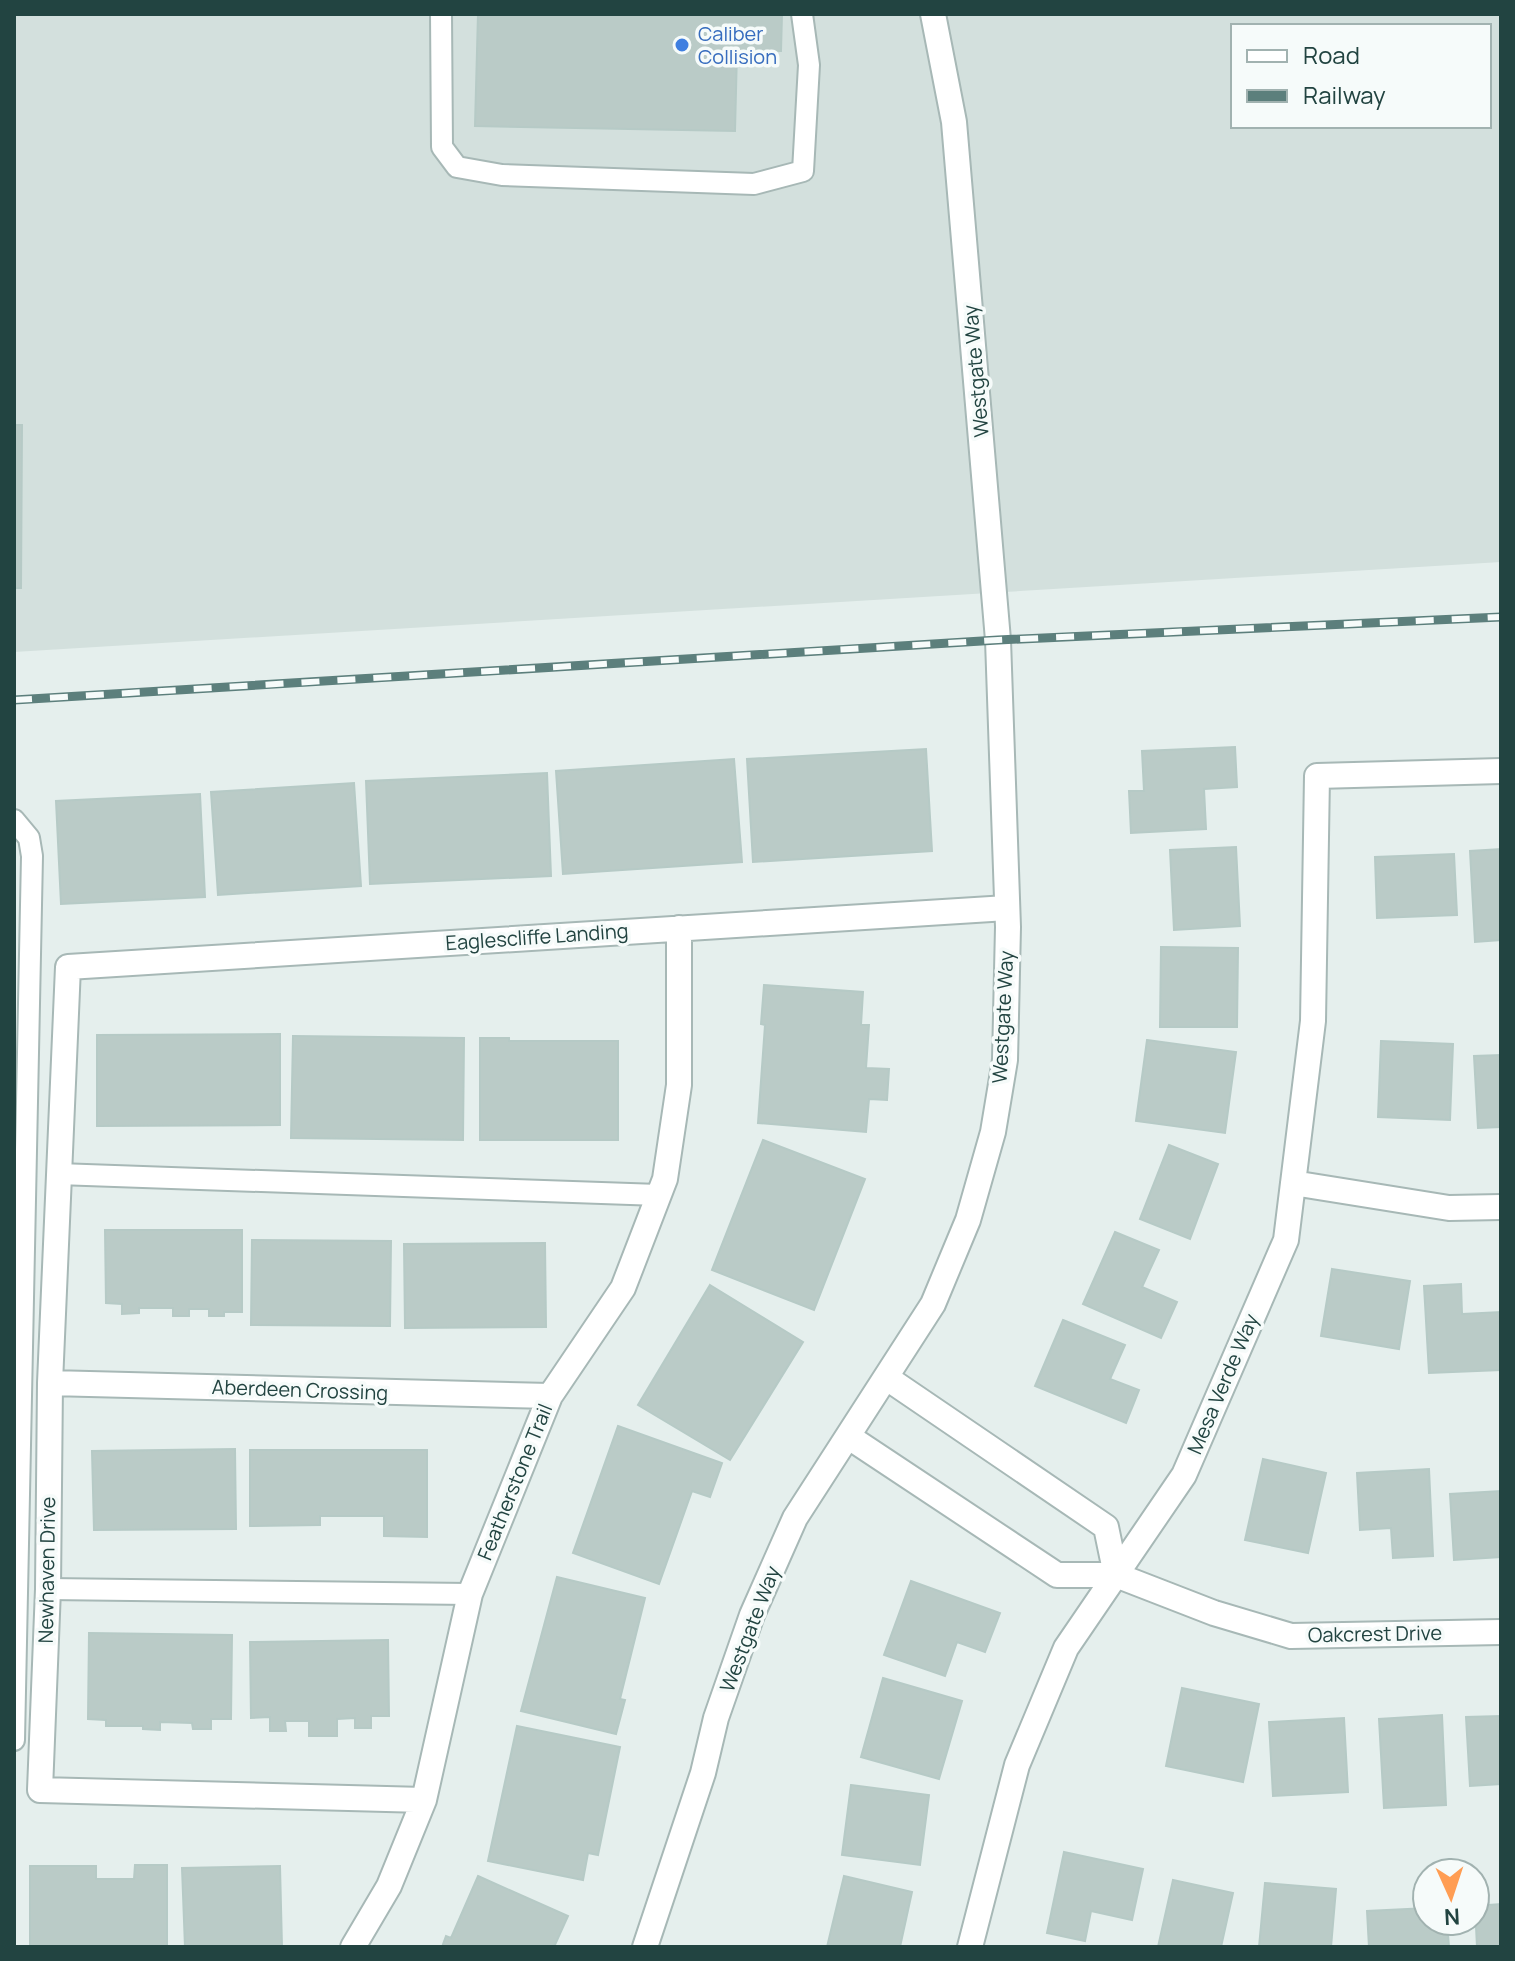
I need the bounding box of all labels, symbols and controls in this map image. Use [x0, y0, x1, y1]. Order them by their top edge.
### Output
place label: Caliber Collision [698, 20, 777, 70]
legend [1231, 24, 1491, 128]
marker: Caliber Collision [673, 36, 691, 54]
text: Road [1303, 38, 1360, 71]
text: Railway [1303, 78, 1386, 111]
street label: Westgate Way [956, 303, 995, 438]
street label: Eaglescliffe Landing [445, 917, 629, 956]
street label: Westgate Way [986, 950, 1019, 1084]
street label: Mesa Verde Way [1181, 1309, 1264, 1458]
street label: Aberdeen Crossing [211, 1373, 389, 1406]
street label: Featherstone Trail [471, 1400, 558, 1564]
street label: Newhaven Drive [32, 1496, 61, 1644]
street label: Westgate Way [713, 1562, 786, 1696]
street label: Oakcrest Drive [1308, 1619, 1442, 1648]
north arrow [1411, 1857, 1491, 1937]
text: N [1443, 1902, 1461, 1932]

